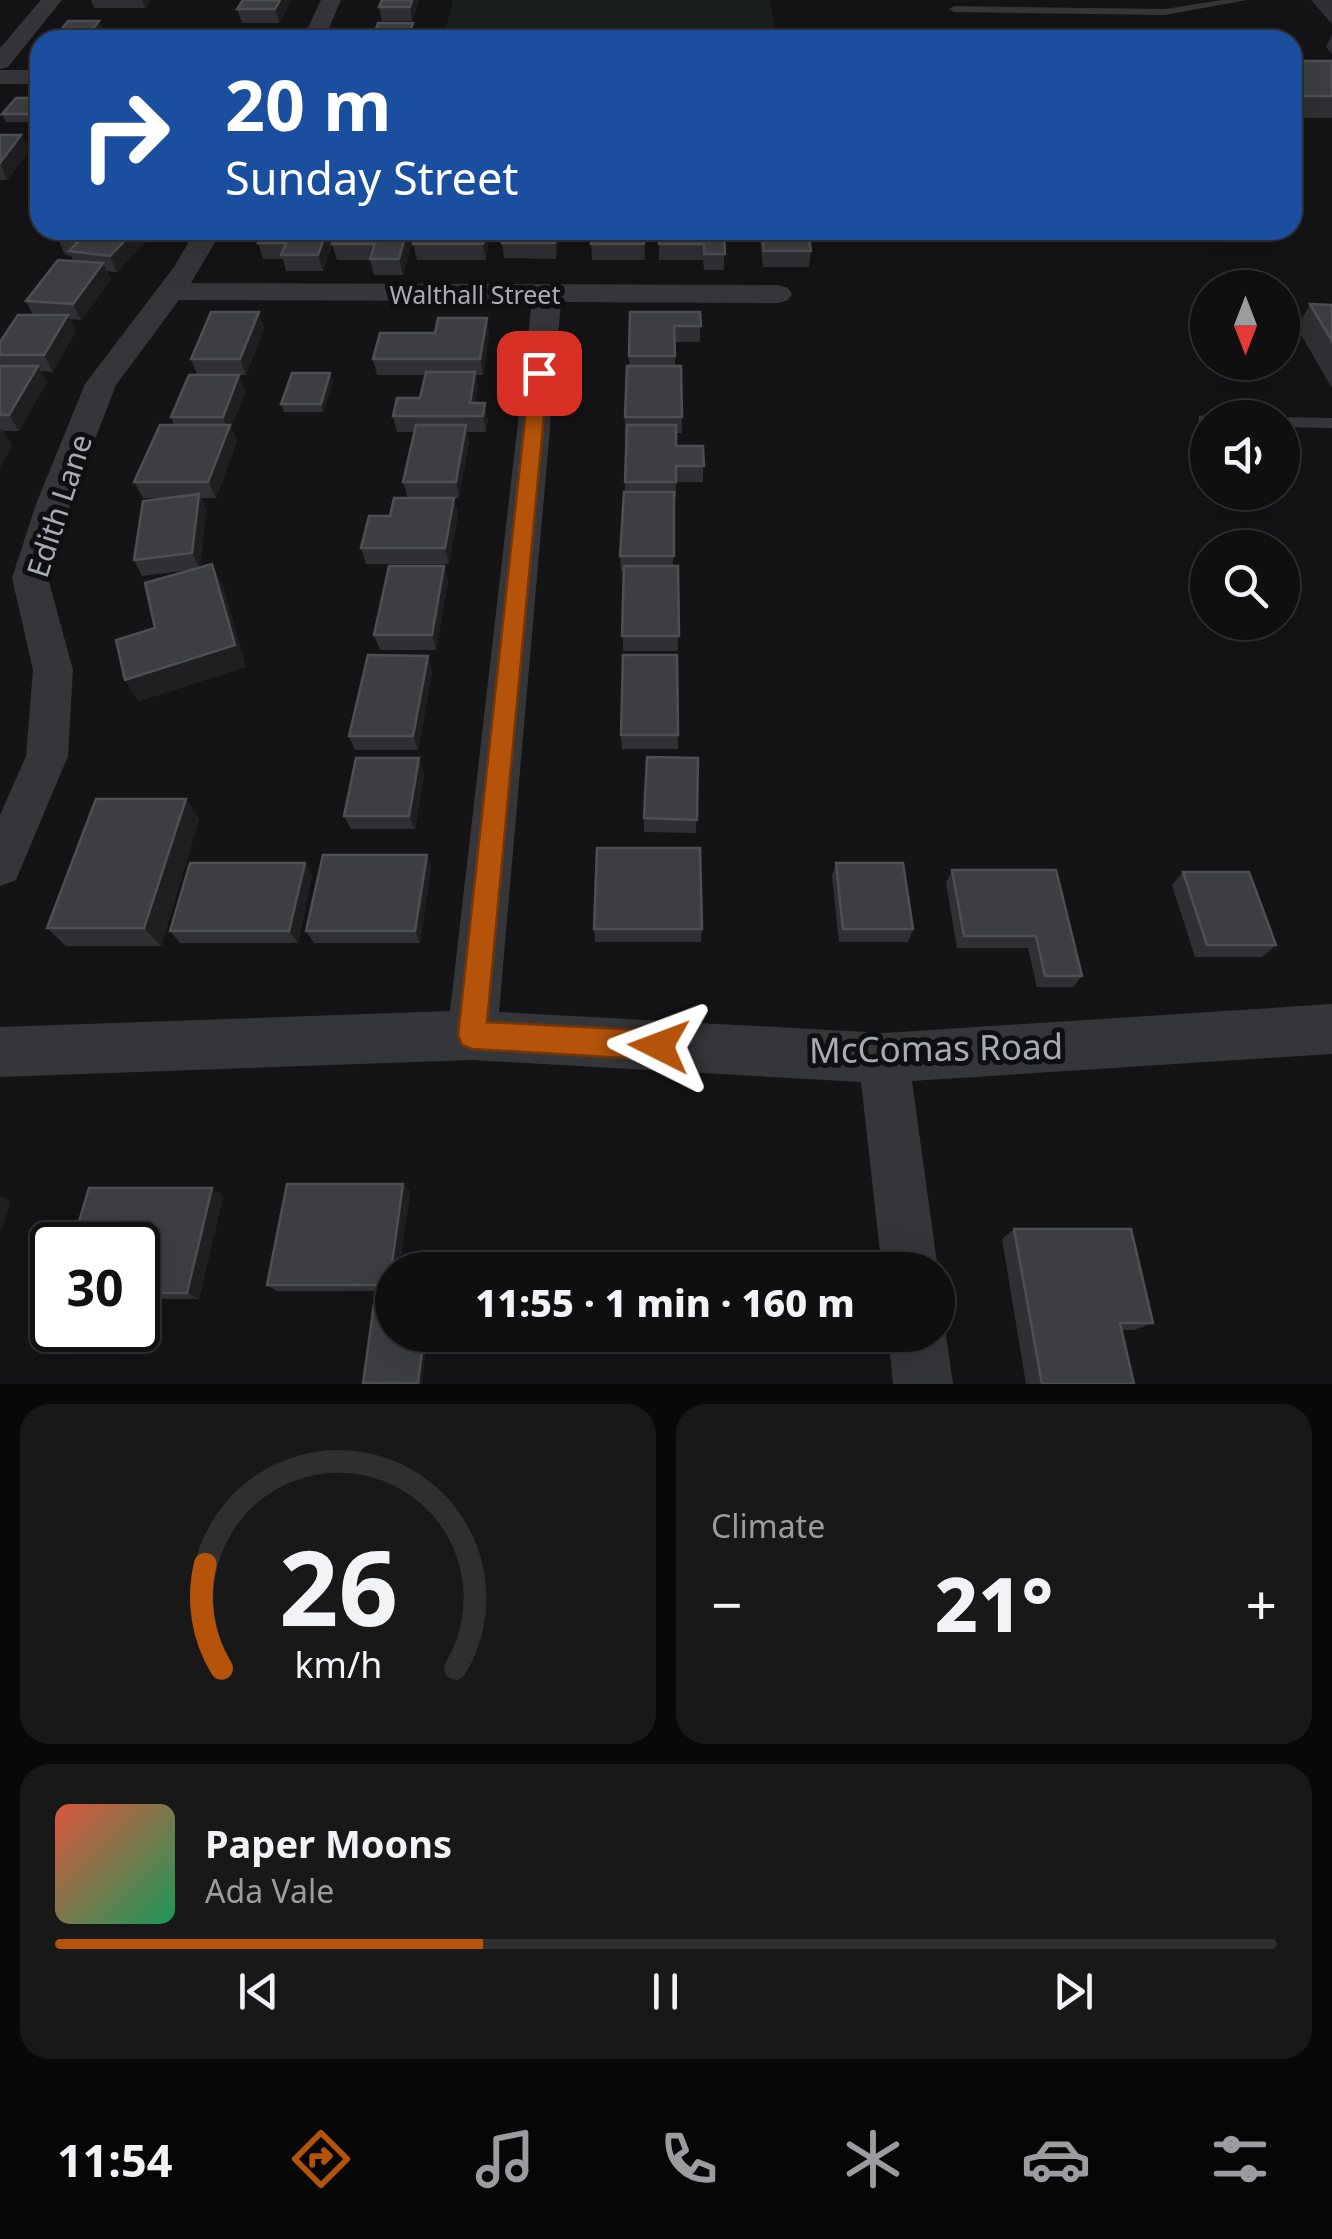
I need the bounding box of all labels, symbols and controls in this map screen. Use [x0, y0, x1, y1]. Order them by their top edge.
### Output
text: 20 m [225, 56, 392, 152]
icon: right [60, 70, 190, 200]
text: Sunday Street [225, 147, 519, 208]
north arrow [1190, 270, 1300, 380]
map controls [1190, 270, 1300, 640]
street label: Walthall Street [390, 277, 560, 311]
pin [497, 331, 582, 416]
icon: arrive [512, 346, 567, 401]
button: sound [1190, 400, 1300, 510]
street label: Edith Lane [16, 429, 101, 582]
button: search [1190, 530, 1300, 640]
position arrow [607, 994, 711, 1098]
street label: McComas Road [808, 1022, 1063, 1073]
speed limit sign: 30 [30, 1222, 160, 1352]
text: 11:55 · 1 min · 160 m [475, 1276, 855, 1328]
text: Climate [711, 1504, 825, 1547]
text: 26 [279, 1515, 397, 1656]
text: 21° [935, 1552, 1053, 1654]
text: − [711, 1566, 742, 1641]
text: + [1246, 1566, 1277, 1641]
text: km/h [294, 1640, 382, 1688]
text: Paper Moons [205, 1817, 452, 1869]
text: Ada Vale [205, 1869, 334, 1912]
icon: previous [231, 1964, 286, 2019]
icon: pause [638, 1964, 693, 2019]
icon: next [1046, 1964, 1101, 2019]
icon: directions [286, 2124, 356, 2194]
icon: music [470, 2124, 540, 2194]
icon: phone [654, 2124, 724, 2194]
icon: climate [838, 2124, 908, 2194]
icon: car [1021, 2124, 1091, 2194]
icon: filters [1205, 2124, 1275, 2194]
text: 11:54 [57, 2129, 172, 2190]

